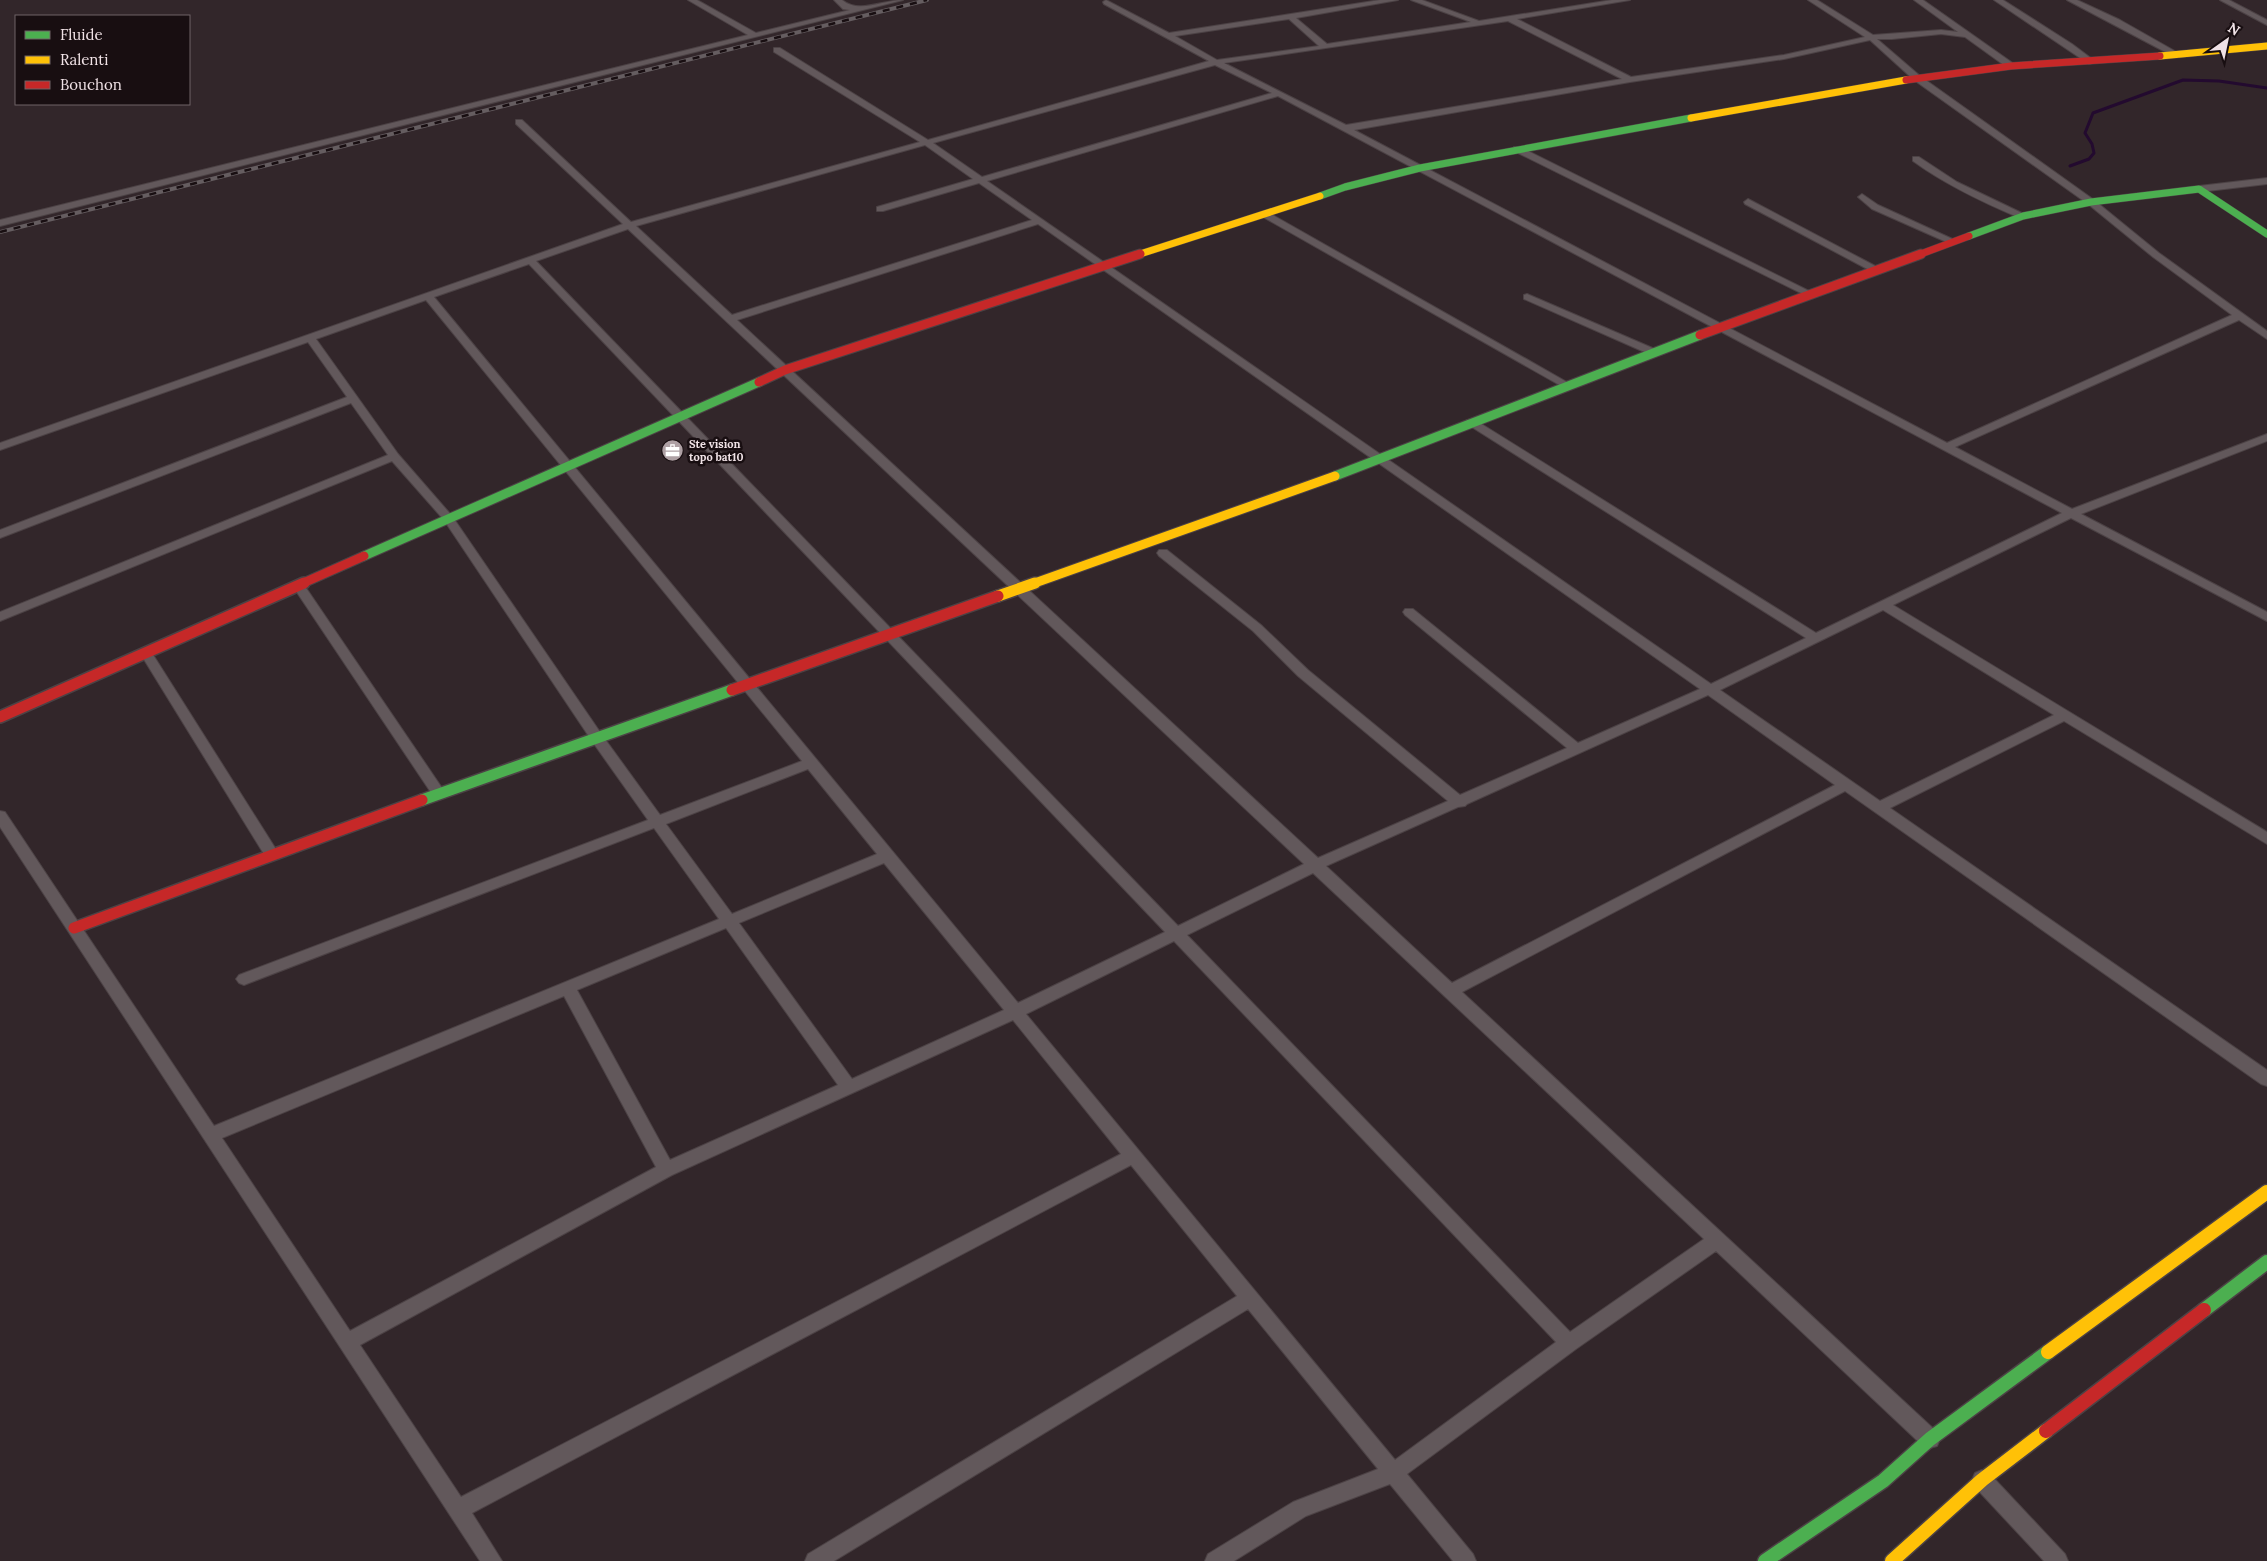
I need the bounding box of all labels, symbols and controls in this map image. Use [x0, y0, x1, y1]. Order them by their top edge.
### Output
legend [15, 15, 190, 105]
north arrow [2202, 15, 2252, 65]
text: N [2225, 19, 2244, 40]
text: Fluide [60, 25, 103, 44]
text: Ralenti [60, 50, 108, 69]
text: Bouchon [60, 75, 122, 94]
place label: Ste vision topo bat10 [689, 437, 744, 464]
office icon: Ste vision topo bat10 [661, 438, 685, 462]

